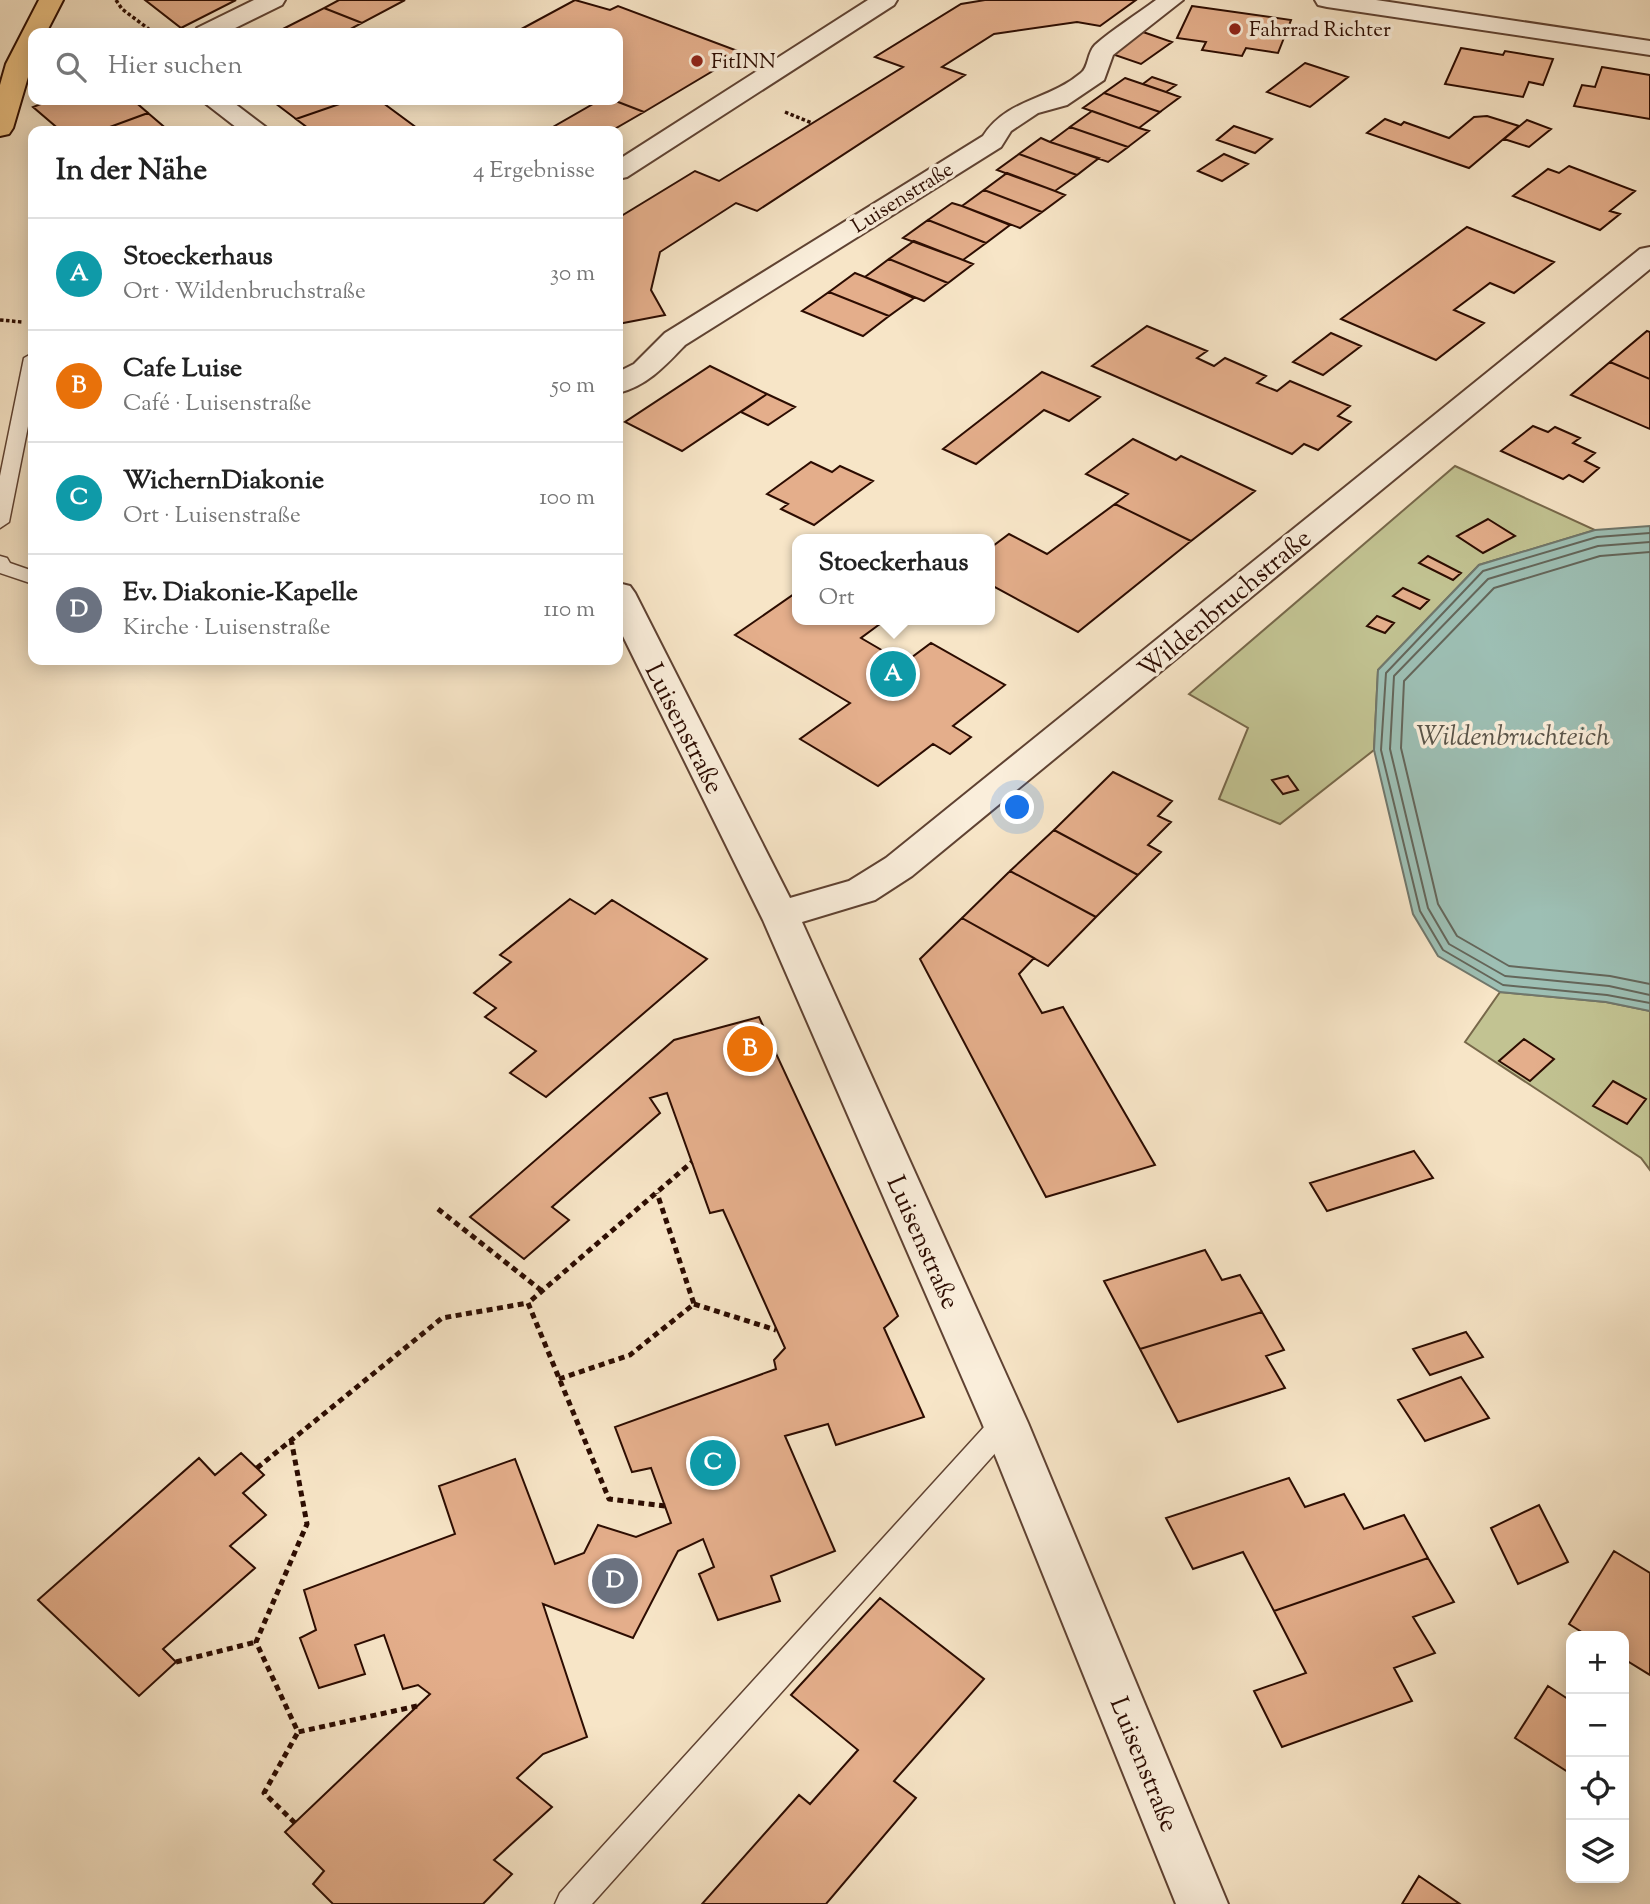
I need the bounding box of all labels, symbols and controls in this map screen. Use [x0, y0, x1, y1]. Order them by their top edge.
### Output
place label: Fahrrad Richter [1249, 16, 1391, 46]
marker: Fahrrad Richter [1227, 21, 1243, 37]
search box [28, 28, 623, 105]
icon: search [52, 48, 90, 86]
text: Hier suchen [108, 48, 243, 85]
place label: FitINN [711, 48, 776, 78]
marker: FitINN [689, 53, 705, 69]
text: In der Nähe [56, 150, 207, 193]
text: 4 Ergebnisse [473, 155, 595, 188]
street label: Luisenstraße [846, 155, 960, 242]
text: Stoeckerhaus [123, 239, 273, 276]
text: A [70, 258, 88, 291]
text: 30 m [550, 258, 595, 291]
text: Ort · Wildenbruchstraße [123, 276, 366, 309]
text: Cafe Luise [123, 351, 242, 388]
text: B [72, 370, 86, 403]
text: 50 m [551, 370, 595, 403]
text: Café · Luisenstraße [123, 388, 312, 421]
text: WichernDiakonie [123, 463, 324, 500]
text: C [70, 482, 88, 515]
text: 100 m [539, 482, 595, 515]
text: Ort · Luisenstraße [123, 500, 301, 533]
street label: Wildenbruchstraße [1131, 521, 1320, 688]
popup [792, 534, 995, 625]
text: Stoeckerhaus [819, 545, 968, 582]
text: Ev. Diakonie-Kapelle [123, 575, 358, 612]
text: Ort [819, 582, 855, 615]
text: D [70, 594, 88, 627]
text: 110 m [544, 594, 595, 627]
text: Kirche · Luisenstraße [123, 612, 331, 645]
pin: A [870, 648, 916, 700]
street label: Luisenstraße [634, 657, 732, 801]
water label: Wildenbruchteich [1416, 718, 1610, 758]
your location [1000, 790, 1034, 824]
pin: B [727, 1023, 773, 1075]
street label: Luisenstraße [876, 1170, 968, 1316]
pin: C [690, 1437, 736, 1489]
pin: D [592, 1555, 638, 1607]
map controls [1566, 1631, 1629, 1883]
button: + [1566, 1631, 1629, 1694]
street label: Luisenstraße [1099, 1692, 1187, 1838]
button: − [1566, 1694, 1629, 1757]
button: locate [1566, 1757, 1629, 1820]
button: layers [1566, 1820, 1629, 1883]

